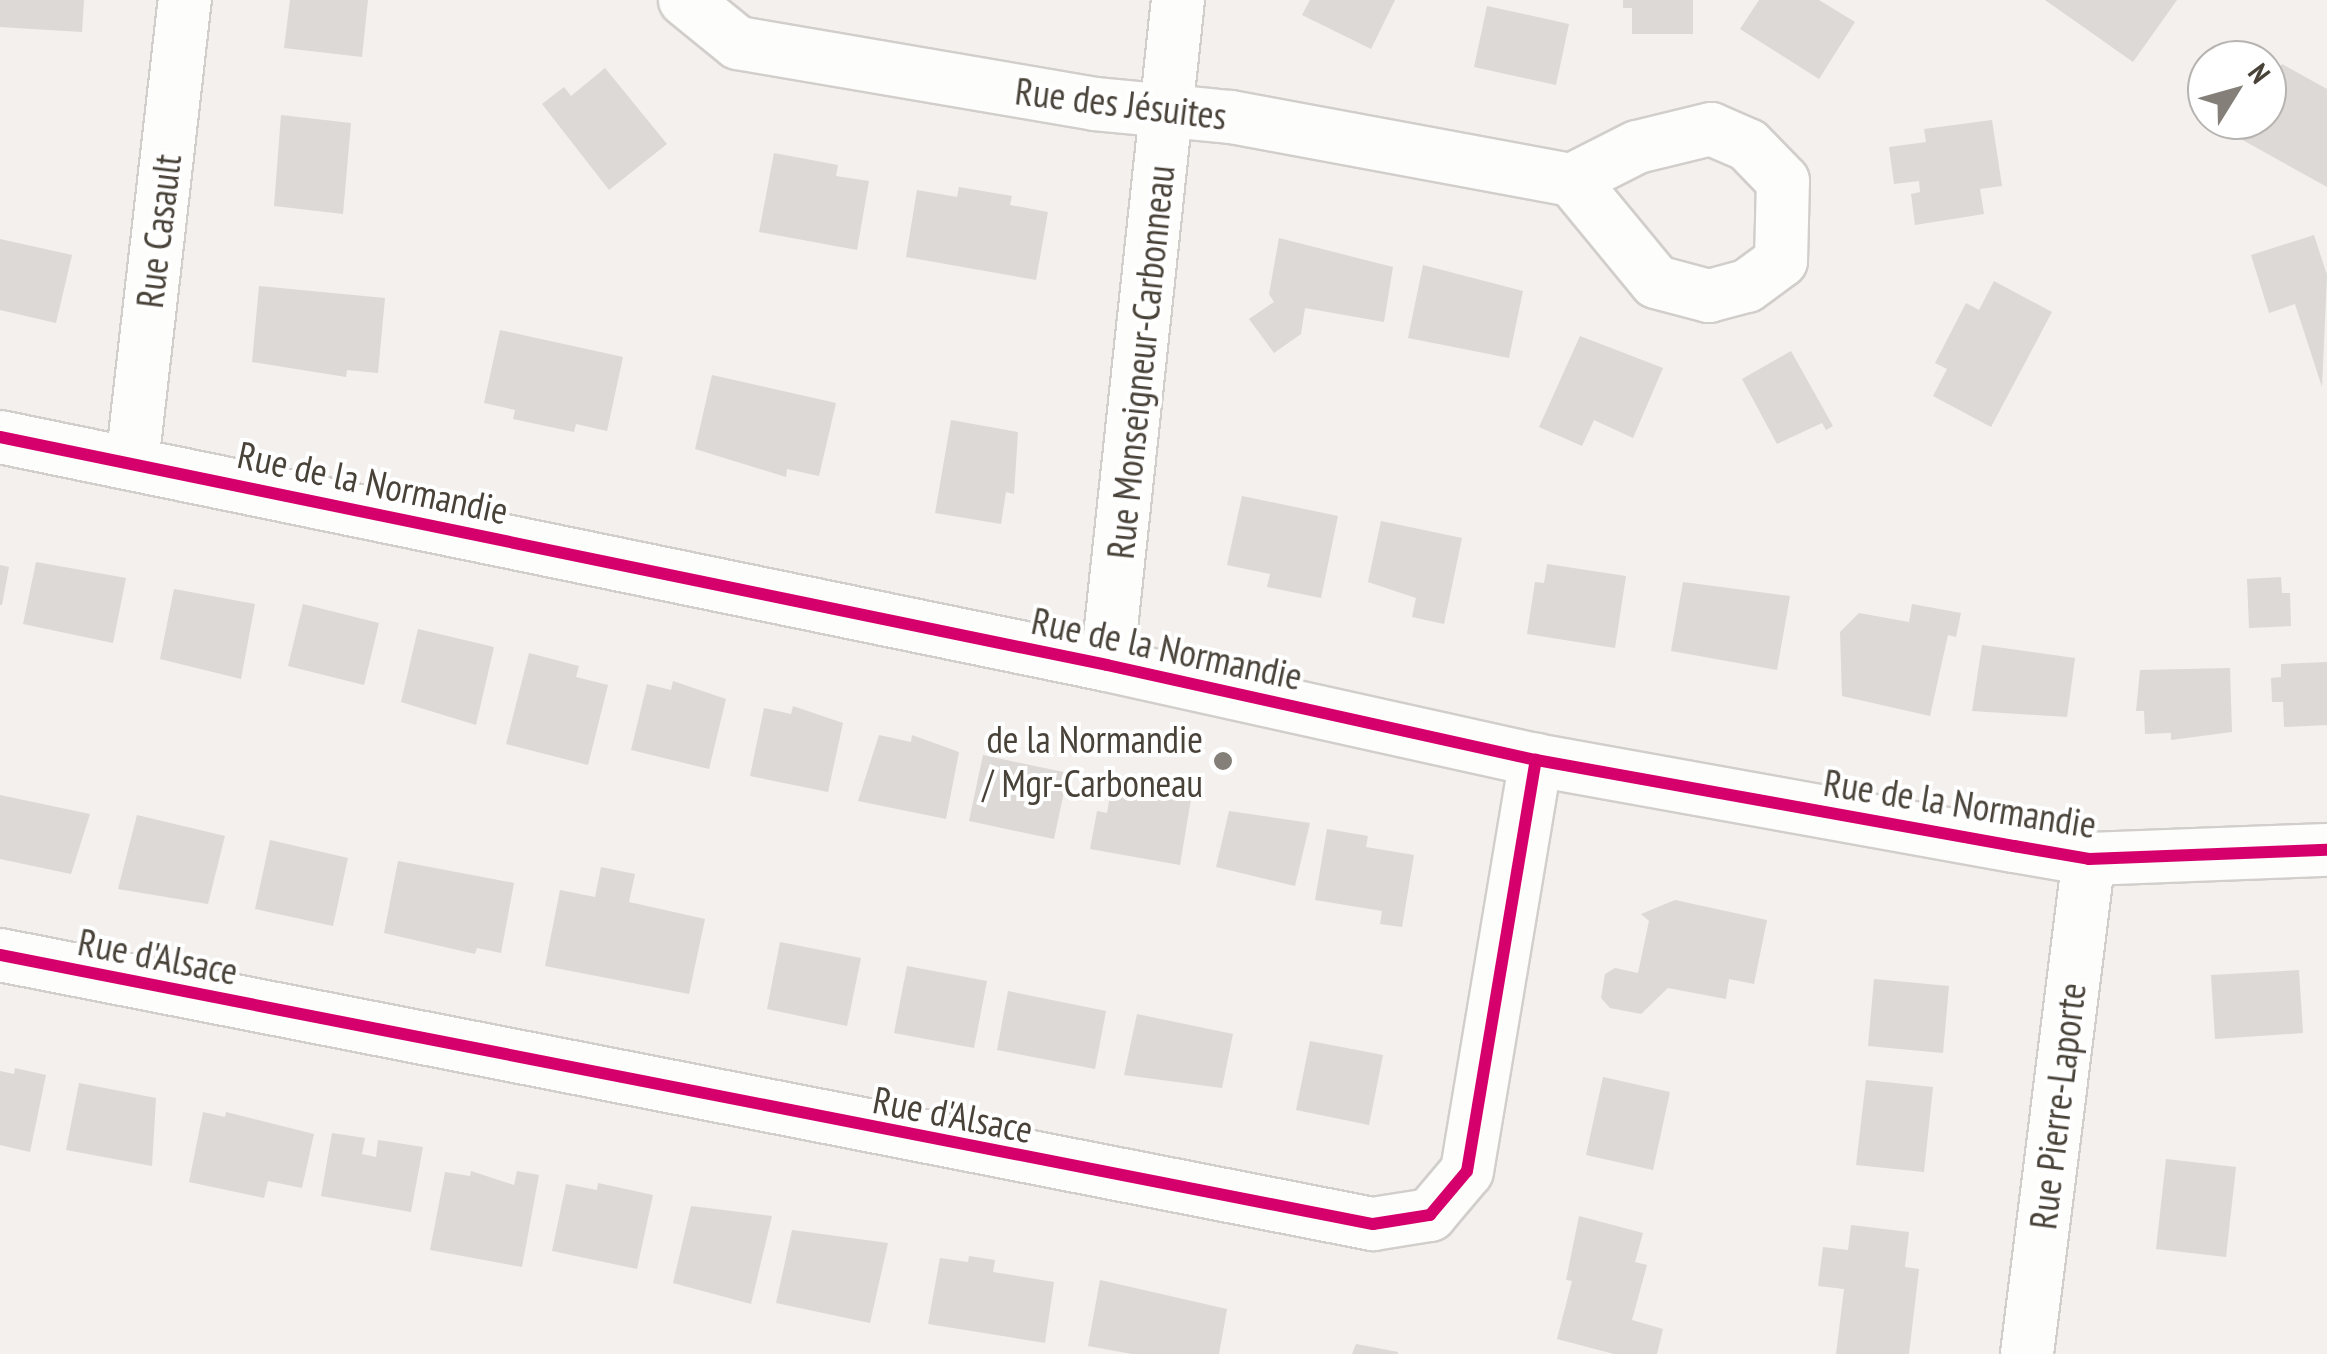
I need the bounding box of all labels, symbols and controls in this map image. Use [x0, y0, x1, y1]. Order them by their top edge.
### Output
north arrow [2187, 40, 2287, 140]
text: N [2240, 56, 2279, 90]
street label: Rue des Jésuites [1013, 67, 1229, 139]
street label: Rue Casault [126, 152, 190, 310]
street label: Rue Monseigneur-Carbonneau [1097, 163, 1183, 561]
street label: Rue de la Normandie [234, 431, 512, 533]
street label: Rue de la Normandie [1028, 597, 1306, 699]
place label: de la Normandie / Mgr-Carboneau [982, 716, 1203, 806]
marker: de la Normandie / Mgr-Carboneau [1212, 750, 1234, 772]
street label: Rue de la Normandie [1821, 759, 2099, 847]
street label: Rue d'Alsace [74, 918, 242, 994]
street label: Rue Pierre-Laporte [2019, 980, 2095, 1232]
street label: Rue d'Alsace [869, 1076, 1037, 1152]

